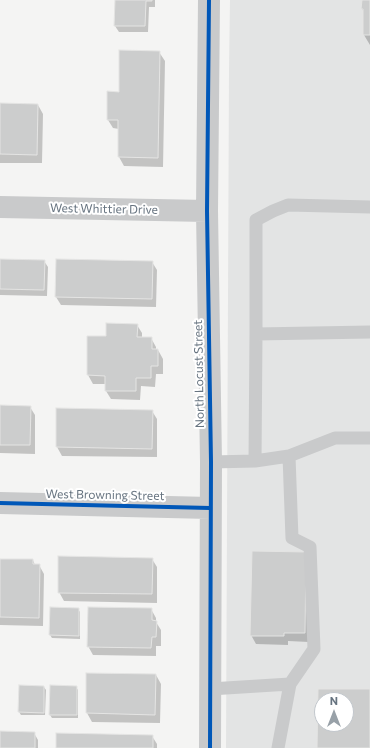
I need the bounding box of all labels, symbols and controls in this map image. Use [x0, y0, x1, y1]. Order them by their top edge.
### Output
street label: West Whittier Drive [50, 201, 158, 217]
street label: North Locust Street [191, 320, 207, 428]
street label: West Browning Street [45, 487, 165, 503]
north arrow [314, 692, 354, 732]
text: N [330, 694, 338, 707]

